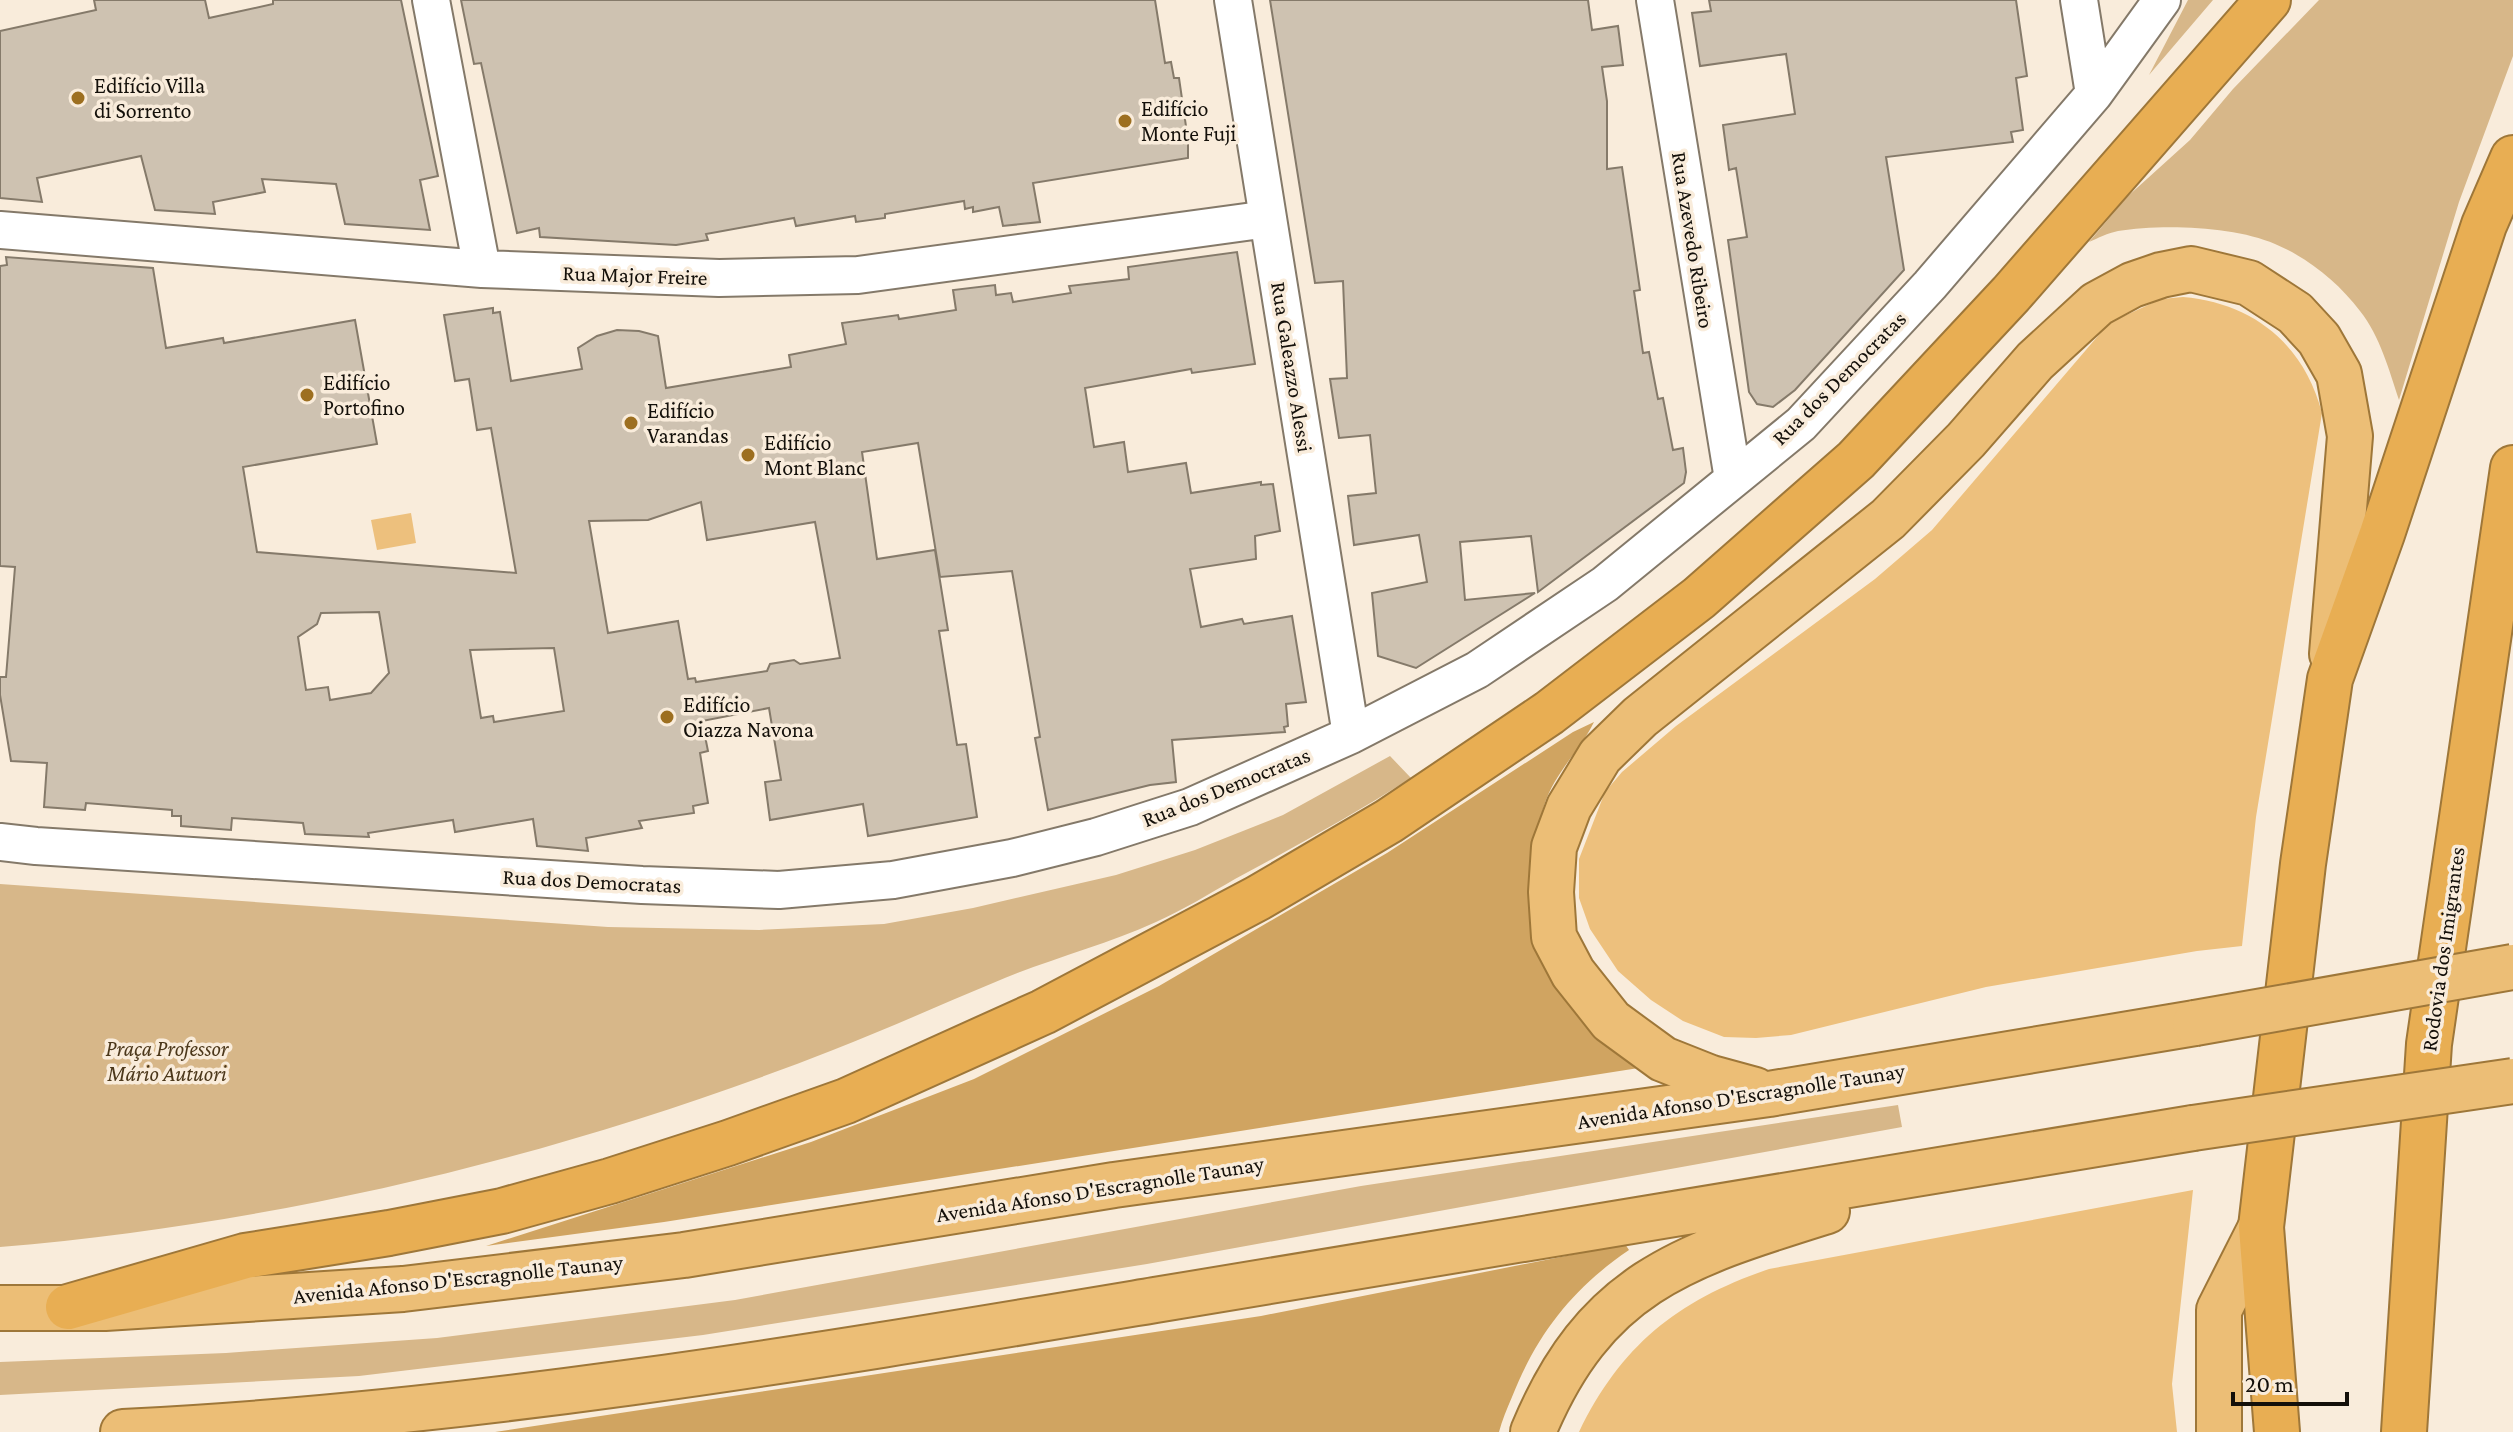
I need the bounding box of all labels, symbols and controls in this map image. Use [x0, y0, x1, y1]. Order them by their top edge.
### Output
place label: Edifício Villa di Sorrento [94, 73, 205, 123]
marker: Edifício Villa di Sorrento [69, 89, 87, 107]
place label: Edifício Monte Fuji [1141, 96, 1237, 146]
marker: Edifício Monte Fuji [1116, 112, 1134, 130]
street label: Rua Azevedo Ribeiro [1667, 150, 1719, 330]
street label: Rua Major Freire [562, 260, 708, 290]
street label: Rua Galeazzo Alessi [1266, 280, 1318, 454]
street label: Rua dos Democratas [1767, 306, 1911, 450]
place label: Edifício Portofino [323, 370, 405, 420]
marker: Edifício Portofino [298, 386, 316, 404]
place label: Edifício Varandas [647, 398, 729, 448]
marker: Edifício Varandas [622, 414, 640, 432]
place label: Edifício Mont Blanc [764, 430, 865, 480]
marker: Edifício Mont Blanc [739, 446, 757, 464]
place label: Edifício Oiazza Navona [683, 692, 814, 742]
marker: Edifício Oiazza Navona [658, 708, 676, 726]
street label: Rua dos Democratas [1138, 742, 1314, 832]
street label: Rodovia dos Imigrantes [2416, 845, 2470, 1053]
street label: Rua dos Democratas [502, 864, 682, 898]
park label: Praça Professor Mário Autuori [106, 1036, 230, 1086]
street label: Avenida Afonso D'Escragnolle Taunay [1575, 1058, 1907, 1134]
street label: Avenida Afonso D'Escragnolle Taunay [934, 1151, 1266, 1227]
street label: Avenida Afonso D'Escragnolle Taunay [292, 1249, 625, 1309]
scale bar [2233, 1356, 2347, 1406]
text: 20 m [2245, 1370, 2294, 1397]

